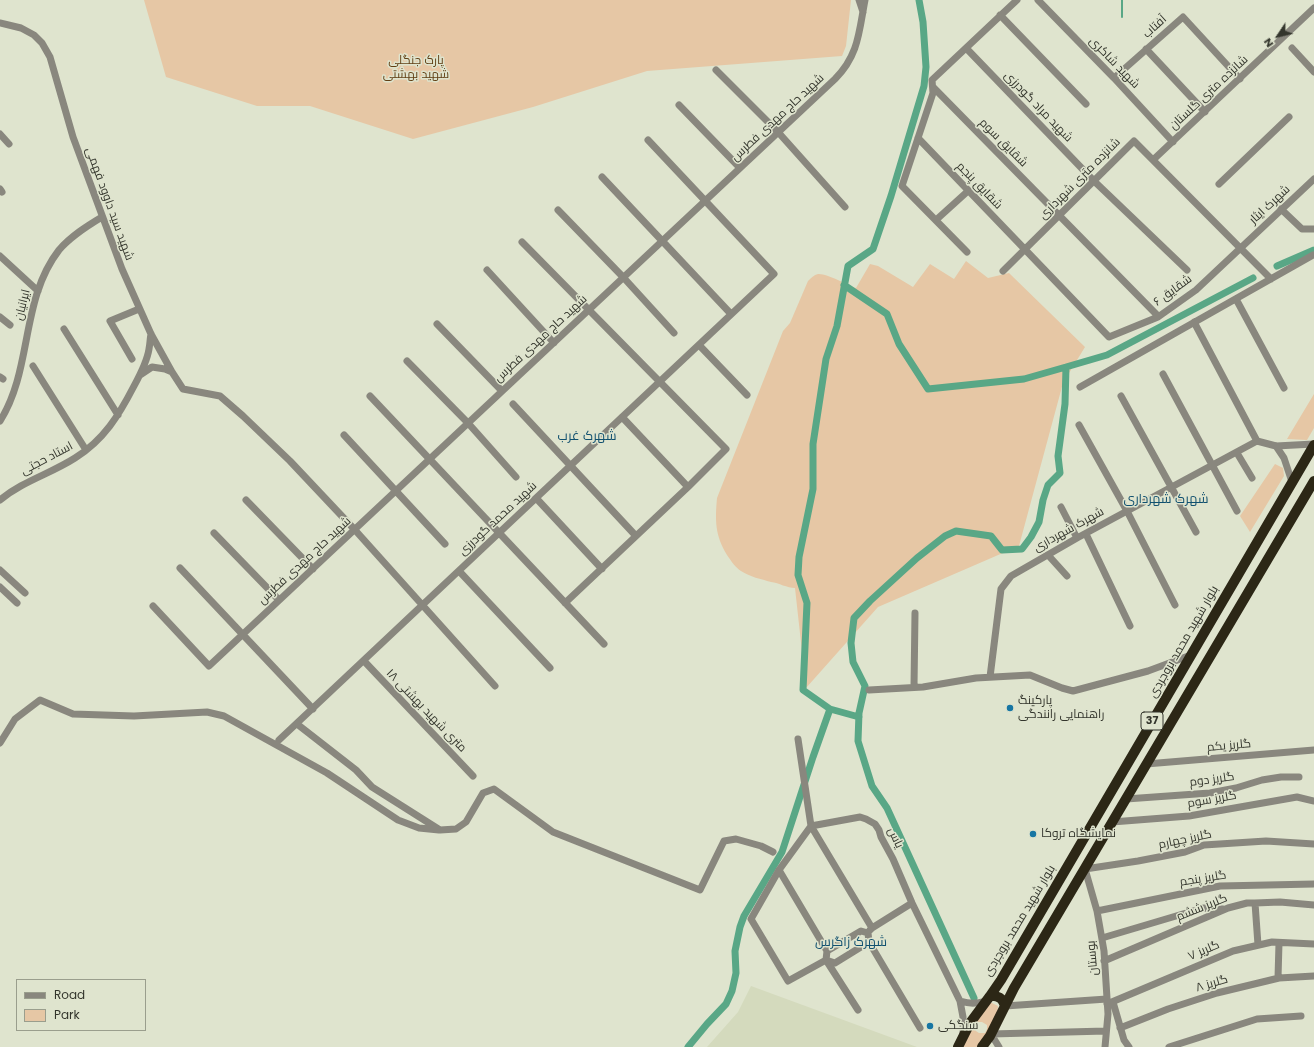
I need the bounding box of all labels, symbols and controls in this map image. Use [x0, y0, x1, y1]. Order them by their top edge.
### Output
street label: آفتاب [1140, 13, 1170, 41]
north arrow [1258, 16, 1298, 56]
street label: شهید شاکری [1086, 34, 1142, 92]
text: N [1259, 35, 1277, 51]
street label: شانزده متری گلستان [1167, 53, 1251, 133]
park label: پارک جنگلی شهید بهشتی [383, 54, 449, 82]
street label: شهید مراد گودرزی [1001, 69, 1075, 145]
street label: شهید حاج مهدی فطرس [729, 71, 827, 165]
street label: شقایق سوم [976, 116, 1030, 170]
street label: شانزده متری شهرداری [1036, 135, 1124, 223]
street label: شهید سید داوود فهمی [82, 146, 136, 262]
street label: شقایق پنجم [953, 159, 1005, 213]
street label: شهرک ایثار [1247, 182, 1293, 228]
street label: شقایق ۶ [1151, 272, 1195, 310]
street label: ایرانیان [12, 288, 34, 322]
street label: شهید حاج مهدی فطرس [492, 292, 590, 386]
district label: شهرک غرب [558, 429, 616, 445]
street label: استاد حجتی [18, 439, 76, 479]
street label: شهید محمد گودرزی [456, 479, 540, 559]
district label: شهرک شهرداری [1124, 492, 1208, 508]
street label: شهرک شهرداری [1031, 505, 1107, 555]
street label: شهید حاج مهدی فطرس [256, 514, 354, 608]
street label: بلوار شهید محمد بروجردی [1146, 583, 1222, 701]
street label: ۱۸ متری شهید بهشتی [383, 667, 469, 755]
place label: پارکینگ راهنمایی رانندگی [1018, 694, 1104, 722]
marker: پارکینگ راهنمایی رانندگی [1005, 703, 1015, 713]
road number: 37 [1141, 712, 1163, 730]
street label: گلریز یکم [1206, 737, 1252, 755]
street label: گلریز دوم [1189, 770, 1235, 790]
street label: گلریز سوم [1186, 789, 1238, 811]
street label: یاس [884, 825, 906, 851]
place label: نمایشگاه تروکا [1041, 827, 1116, 841]
street label: گلریز چهارم [1157, 827, 1213, 853]
marker: نمایشگاه تروکا [1028, 829, 1038, 839]
street label: بلوار شهید محمد بروجردی [981, 863, 1059, 979]
street label: گلریز پنجم [1179, 868, 1227, 890]
street label: گلریز ششم [1174, 891, 1230, 925]
district label: شهرک زاگرس [815, 935, 887, 951]
street label: گلریز ۷ [1186, 938, 1222, 964]
street label: بوستان [1084, 940, 1102, 976]
street label: گلریز ۸ [1194, 973, 1230, 995]
legend [16, 979, 146, 1031]
text: Road [54, 986, 85, 1003]
text: Park [54, 1006, 80, 1023]
place label: سنگکی [938, 1019, 978, 1033]
marker: سنگکی [925, 1021, 935, 1031]

